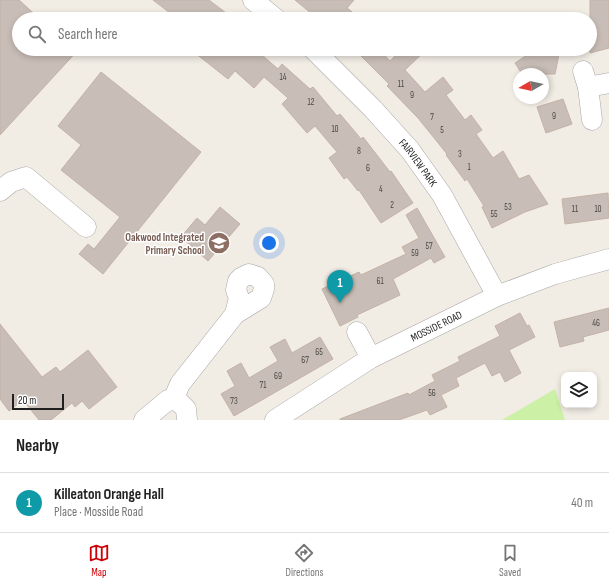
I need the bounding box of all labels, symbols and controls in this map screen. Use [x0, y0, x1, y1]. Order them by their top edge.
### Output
search box [12, 12, 597, 56]
icon: search [26, 23, 48, 45]
text: Search here [58, 25, 118, 44]
north arrow [513, 68, 549, 104]
house number: 14 [280, 72, 287, 83]
house number: 11 [398, 79, 405, 90]
house number: 9 [410, 90, 414, 101]
house number: 12 [308, 97, 315, 108]
house number: 9 [552, 111, 556, 122]
house number: 7 [430, 112, 434, 123]
house number: 10 [331, 124, 339, 135]
house number: 5 [440, 125, 444, 136]
street label: FAIRVIEW PARK [396, 136, 440, 189]
house number: 8 [357, 146, 361, 157]
house number: 3 [458, 149, 462, 160]
house number: 1 [467, 162, 471, 173]
house number: 6 [366, 163, 370, 174]
house number: 4 [379, 184, 383, 195]
house number: 2 [390, 200, 394, 211]
house number: 53 [504, 202, 512, 213]
house number: 11 [572, 204, 579, 215]
house number: 10 [594, 204, 602, 215]
house number: 55 [490, 209, 498, 220]
school or university icon: Oakwood Integrated Primary School [206, 230, 232, 256]
place label: Oakwood Integrated Primary School [125, 231, 204, 257]
your location [259, 233, 279, 253]
house number: 57 [425, 241, 433, 252]
house number: 59 [411, 248, 419, 259]
pin: 1 [327, 270, 353, 303]
house number: 61 [376, 276, 384, 287]
street label: MOSSIDE ROAD [409, 308, 464, 344]
house number: 46 [592, 318, 600, 329]
house number: 65 [315, 347, 323, 358]
house number: 67 [301, 355, 309, 366]
house number: 69 [274, 371, 282, 382]
map controls [561, 372, 597, 408]
button: layers [561, 372, 597, 408]
house number: 71 [260, 380, 267, 391]
house number: 56 [428, 388, 436, 399]
scale bar [12, 392, 64, 411]
text: 20 m [18, 394, 36, 407]
house number: 73 [230, 396, 238, 407]
text: Nearby [16, 436, 59, 456]
text: Killeaton Orange Hall [54, 485, 164, 504]
text: 1 [26, 495, 32, 511]
text: 40 m [571, 495, 593, 511]
text: Place · Mosside Road [54, 504, 143, 520]
tab: Map [88, 542, 110, 579]
tab: Directions [286, 542, 323, 579]
tab: Saved [499, 542, 521, 579]

